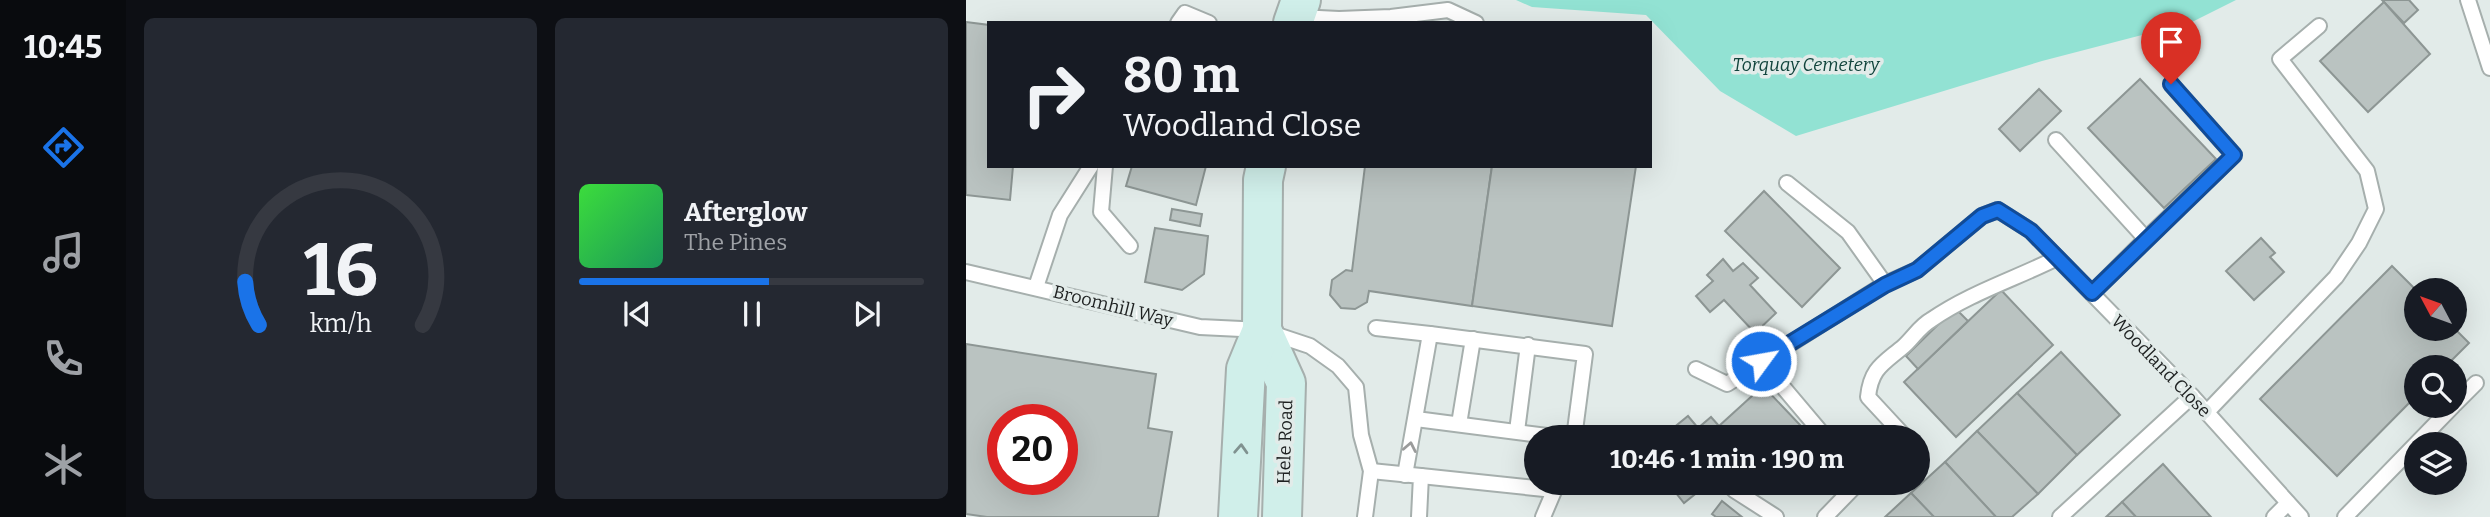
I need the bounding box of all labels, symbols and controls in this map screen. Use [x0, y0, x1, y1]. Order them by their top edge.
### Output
pin [2141, 12.0, 2201, 84]
icon: arrive [2152, 23, 2190, 61]
text: 10:45 [24, 28, 102, 66]
text: 80 m [1123, 46, 1239, 105]
icon: right [1008, 49, 1099, 140]
park label: Torquay Cemetery [1733, 54, 1880, 76]
text: Woodland Close [1123, 106, 1361, 144]
icon: directions [39, 123, 88, 172]
text: Afterglow [684, 197, 807, 228]
text: 16 [303, 227, 378, 314]
icon: music [39, 228, 88, 277]
text: The Pines [684, 228, 787, 256]
north arrow [2404, 278, 2468, 341]
map controls [2404, 278, 2467, 495]
street label: Broomhill Way [1051, 280, 1176, 332]
icon: previous [618, 295, 656, 333]
icon: pause [733, 295, 771, 333]
icon: next [848, 295, 886, 333]
text: km/h [310, 308, 372, 338]
street label: Woodland Close [2107, 310, 2215, 422]
position arrow [1724, 324, 1798, 398]
icon: phone [39, 334, 88, 383]
button: search [2404, 355, 2467, 418]
street label: Hele Road [1273, 399, 1297, 485]
speed limit sign: 20 [987, 404, 1078, 495]
button: layers [2404, 432, 2467, 495]
icon: climate [39, 440, 88, 489]
one-way arrow [1402, 441, 1417, 453]
one-way arrow [1234, 443, 1249, 454]
text: 10:46 · 1 min · 190 m [1610, 444, 1844, 475]

